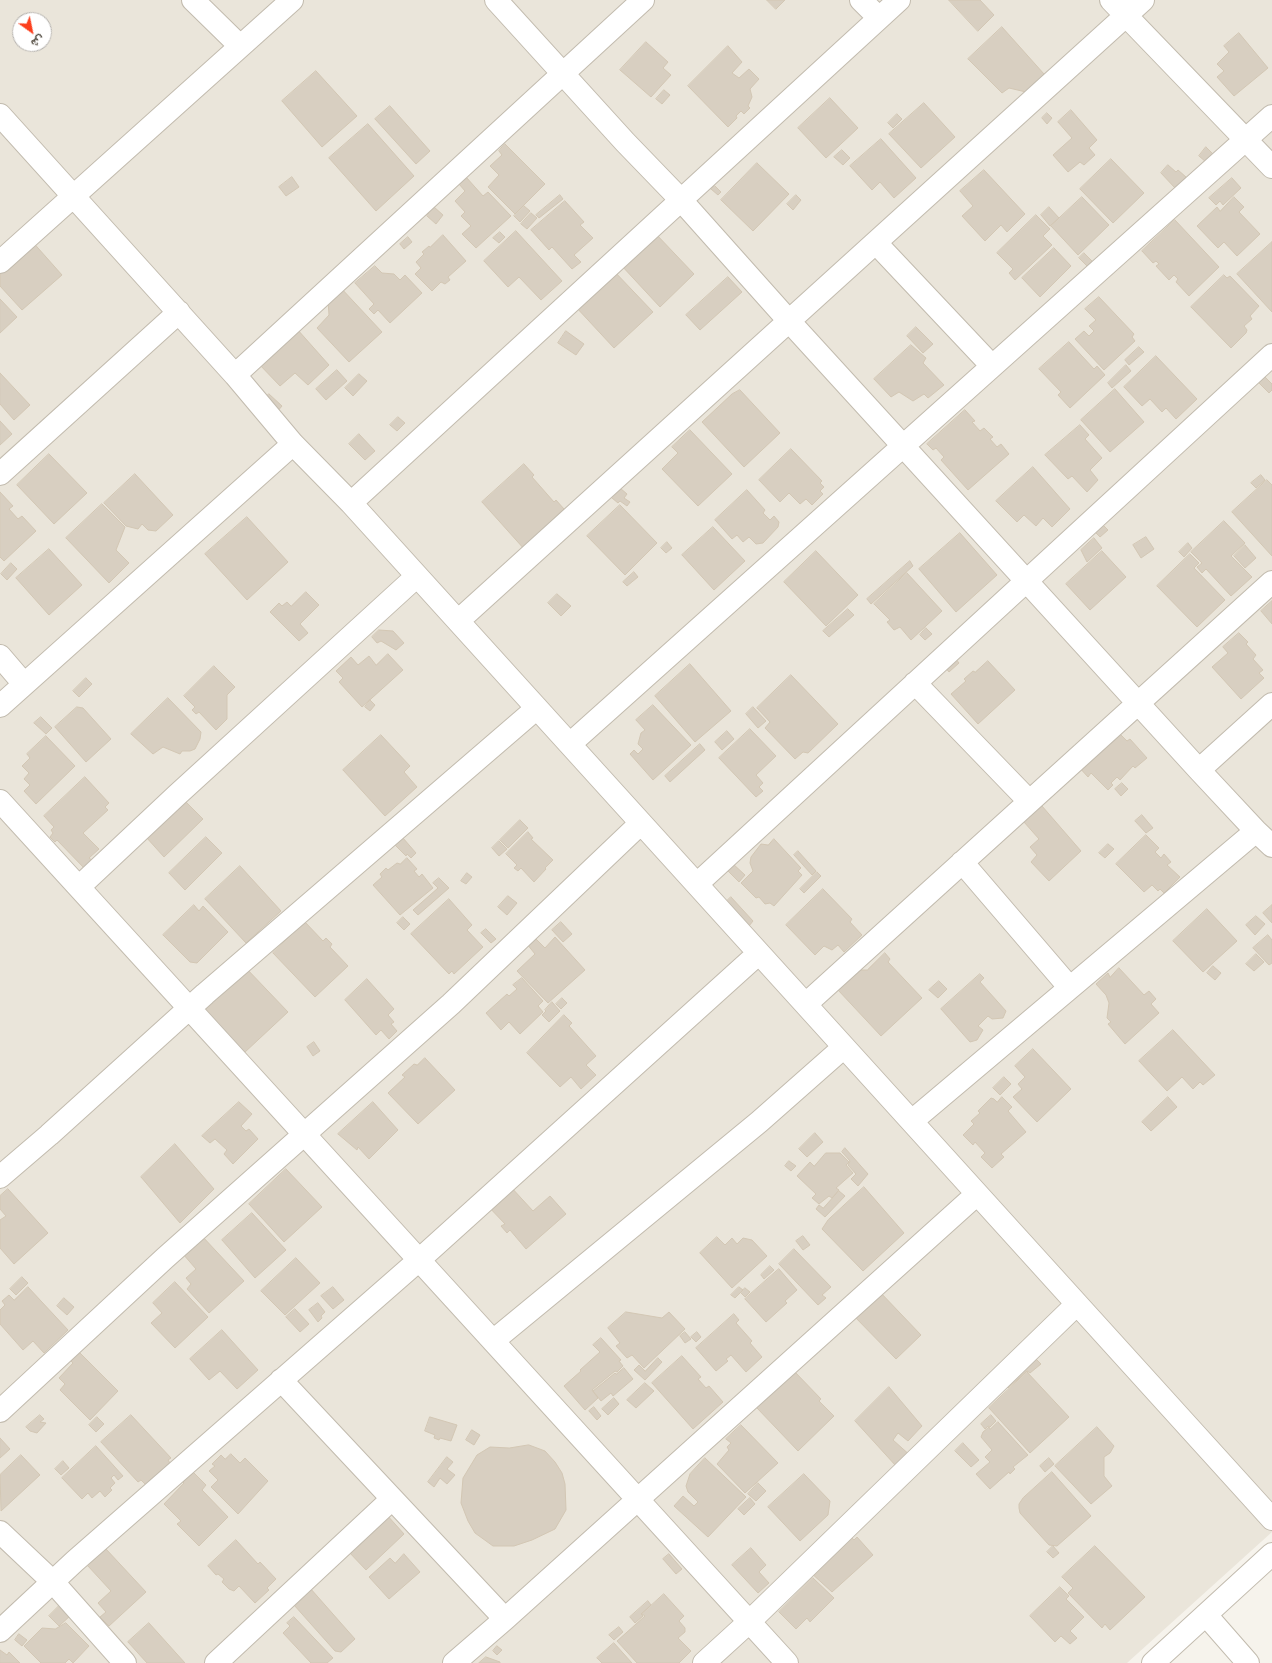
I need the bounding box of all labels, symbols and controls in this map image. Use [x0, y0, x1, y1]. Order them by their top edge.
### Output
north arrow [12, 12, 52, 52]
text: ش [29, 33, 47, 50]

